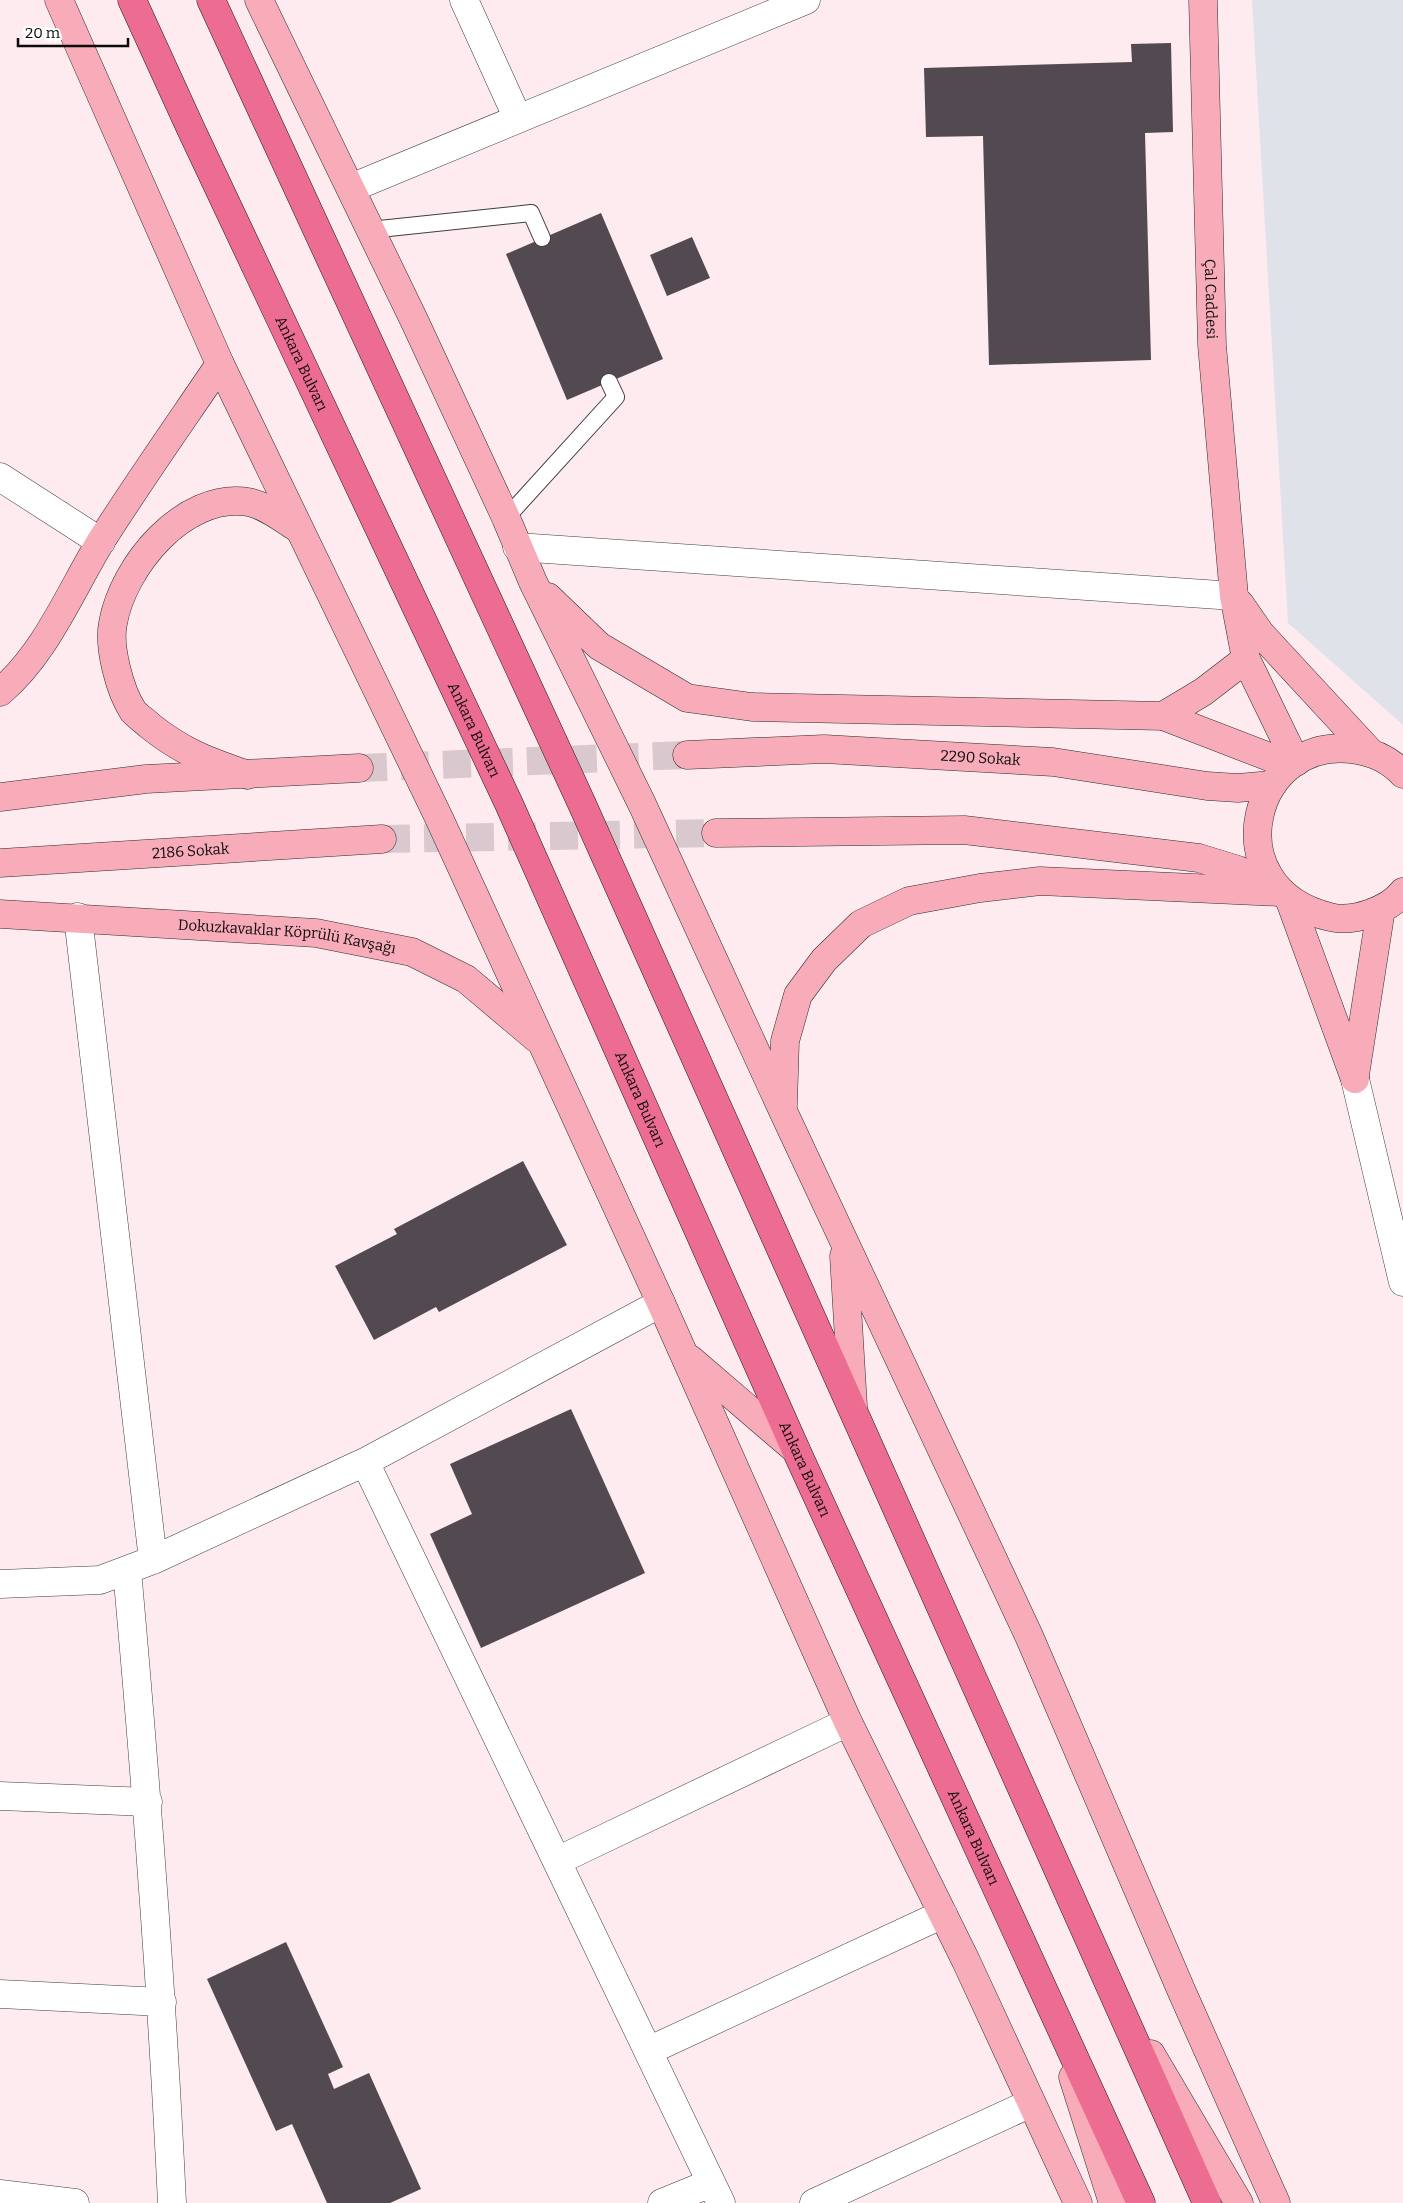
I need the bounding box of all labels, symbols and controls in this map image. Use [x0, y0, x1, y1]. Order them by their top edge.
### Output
scale bar [18, 15, 128, 47]
text: 20 m [25, 24, 61, 42]
street label: Çal Caddesi [1201, 259, 1221, 340]
street label: Ankara Bulvarı [271, 313, 332, 414]
street label: Ankara Bulvarı [444, 679, 504, 781]
street label: 2290 Sokak [940, 747, 1022, 769]
street label: 2186 Sokak [151, 840, 230, 862]
street label: Dokuzkavaklar Köprülü Kavşağı [177, 916, 398, 958]
street label: Ankara Bulvarı [611, 1048, 669, 1150]
street label: Ankara Bulvarı [775, 1419, 835, 1520]
street label: Ankara Bulvarı [944, 1787, 1003, 1888]

